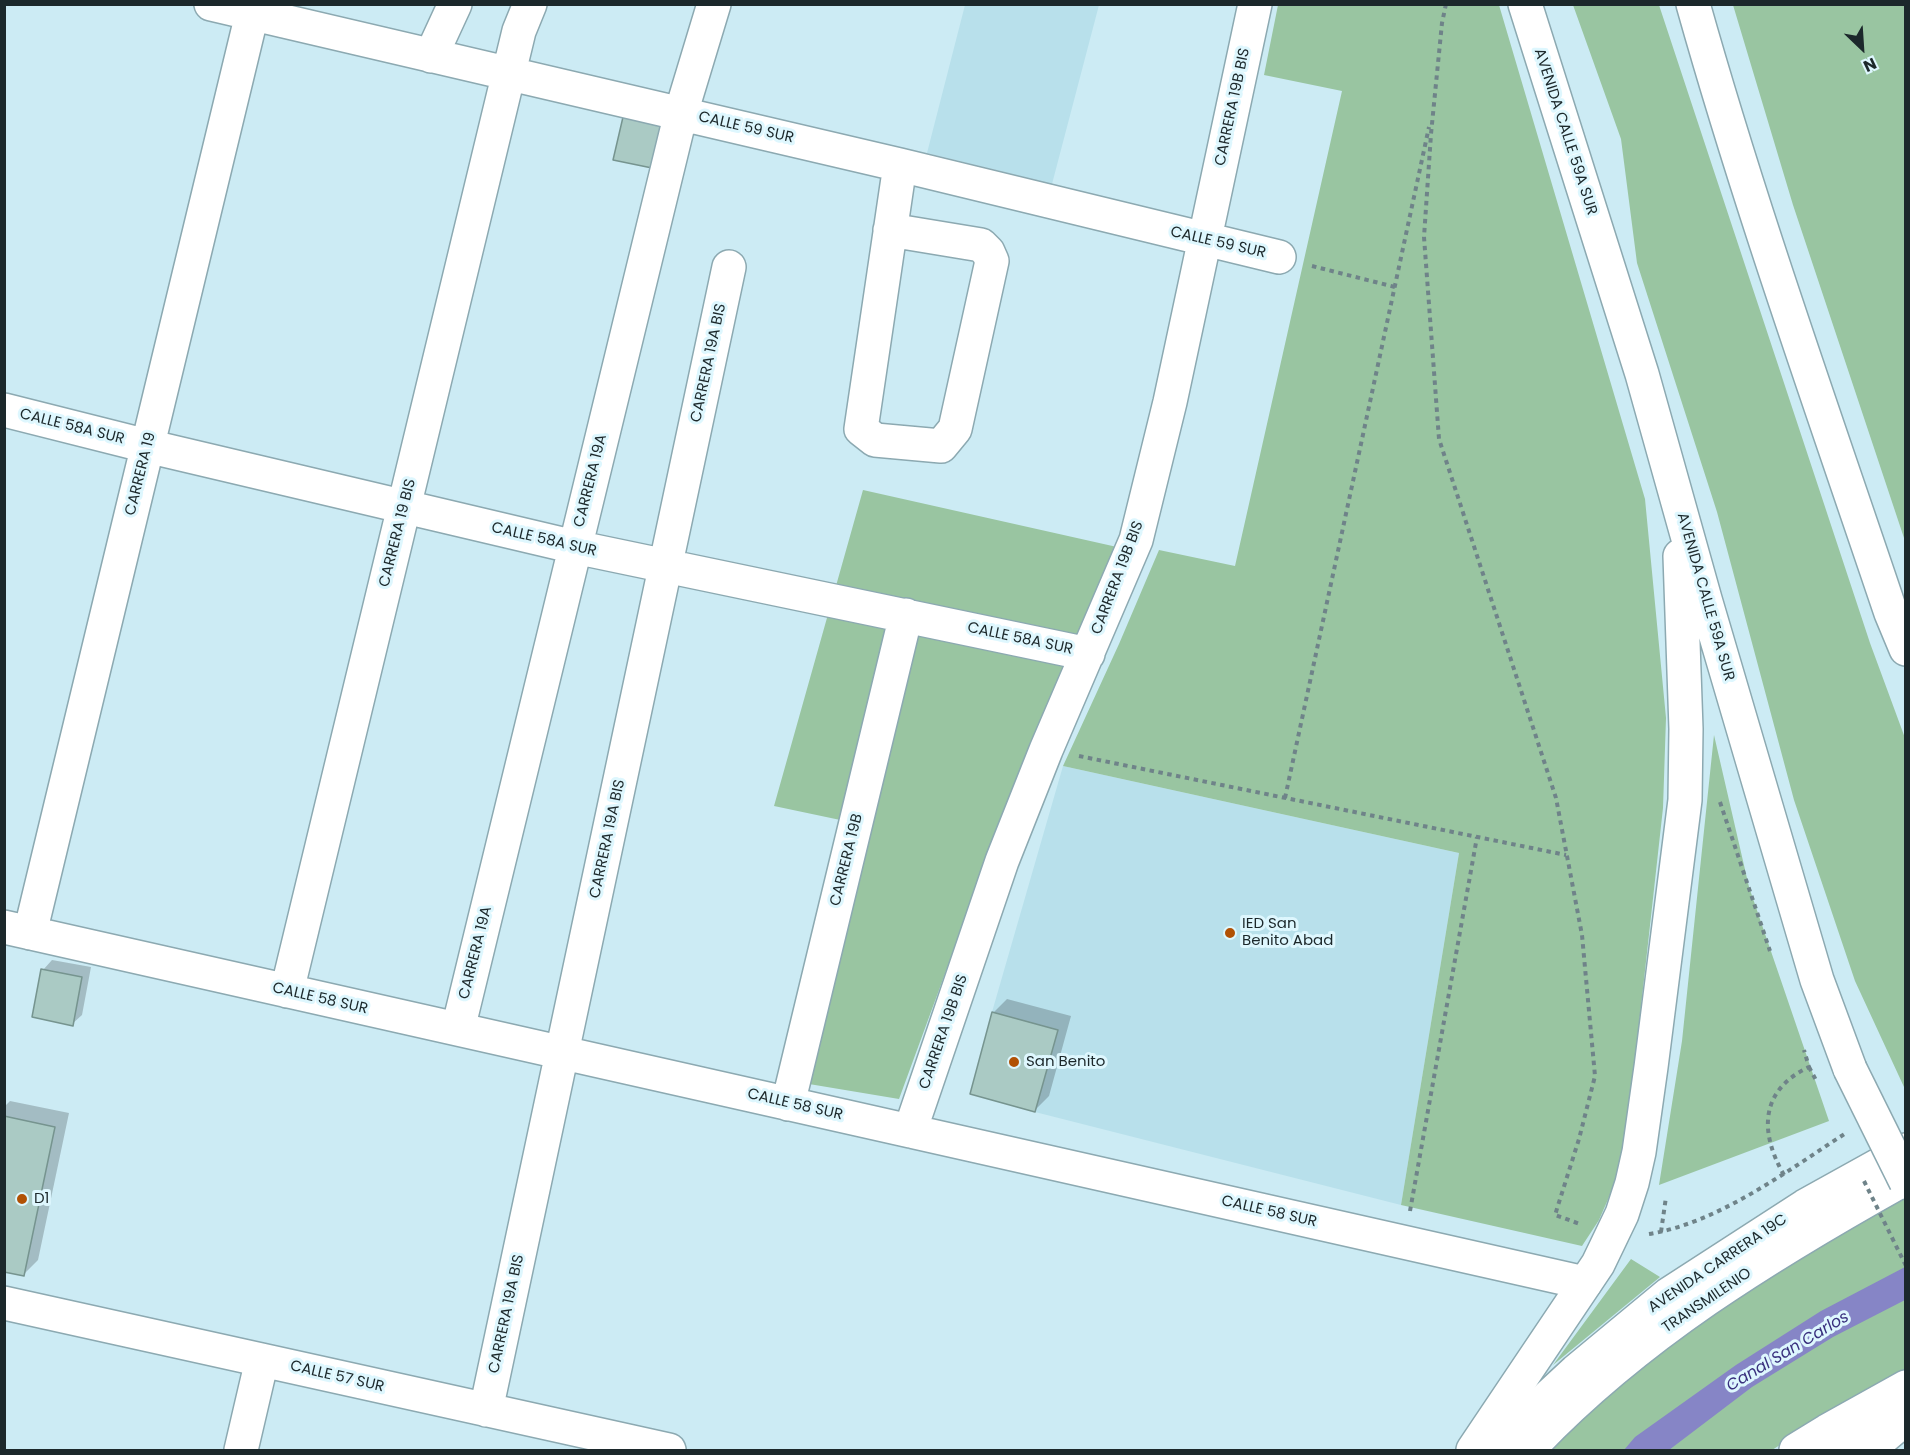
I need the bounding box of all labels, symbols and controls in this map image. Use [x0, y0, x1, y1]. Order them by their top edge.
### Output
north arrow [1832, 18, 1892, 78]
street label: CARRERA 19B BIS [1212, 46, 1254, 168]
street label: AVENIDA CALLE 59A SUR [1530, 46, 1600, 218]
text: N [1860, 52, 1880, 78]
street label: CALLE 59 SUR [697, 108, 795, 148]
street label: CALLE 59 SUR [1169, 223, 1267, 263]
street label: CARRERA 19A BIS [688, 302, 730, 424]
street label: CALLE 58A SUR [18, 405, 126, 449]
street label: CARRERA 19 [122, 431, 160, 517]
street label: CARRERA 19A [571, 433, 611, 529]
street label: CARRERA 19 BIS [376, 477, 420, 589]
street label: AVENIDA CALLE 59A SUR [1672, 511, 1738, 683]
street label: CALLE 58A SUR [490, 519, 598, 561]
street label: CARRERA 19B BIS [1088, 519, 1148, 637]
street label: CALLE 58A SUR [966, 619, 1074, 659]
street label: CARRERA 19A BIS [587, 778, 629, 900]
street label: CARRERA 19B [827, 812, 867, 908]
street label: CARRERA 19A [456, 905, 496, 1001]
place label: IED San Benito Abad [1242, 915, 1333, 950]
marker: IED San Benito Abad [1223, 926, 1237, 940]
street label: CARRERA 19B BIS [916, 972, 972, 1092]
street label: CALLE 58 SUR [271, 979, 369, 1019]
place label: San Benito [1026, 1053, 1105, 1071]
marker: San Benito [1007, 1055, 1021, 1069]
street label: CALLE 58 SUR [746, 1085, 844, 1125]
place label: D1 [34, 1190, 49, 1208]
marker: D1 [15, 1192, 29, 1206]
street label: CALLE 58 SUR [1220, 1192, 1318, 1232]
street label: AVENIDA CARRERA 19C [1645, 1211, 1791, 1317]
street label: CARRERA 19A BIS [486, 1253, 528, 1375]
street label: TRANSMILENIO [1659, 1265, 1755, 1337]
water label: Canal San Carlos [1723, 1308, 1853, 1396]
street label: CALLE 57 SUR [288, 1357, 386, 1397]

